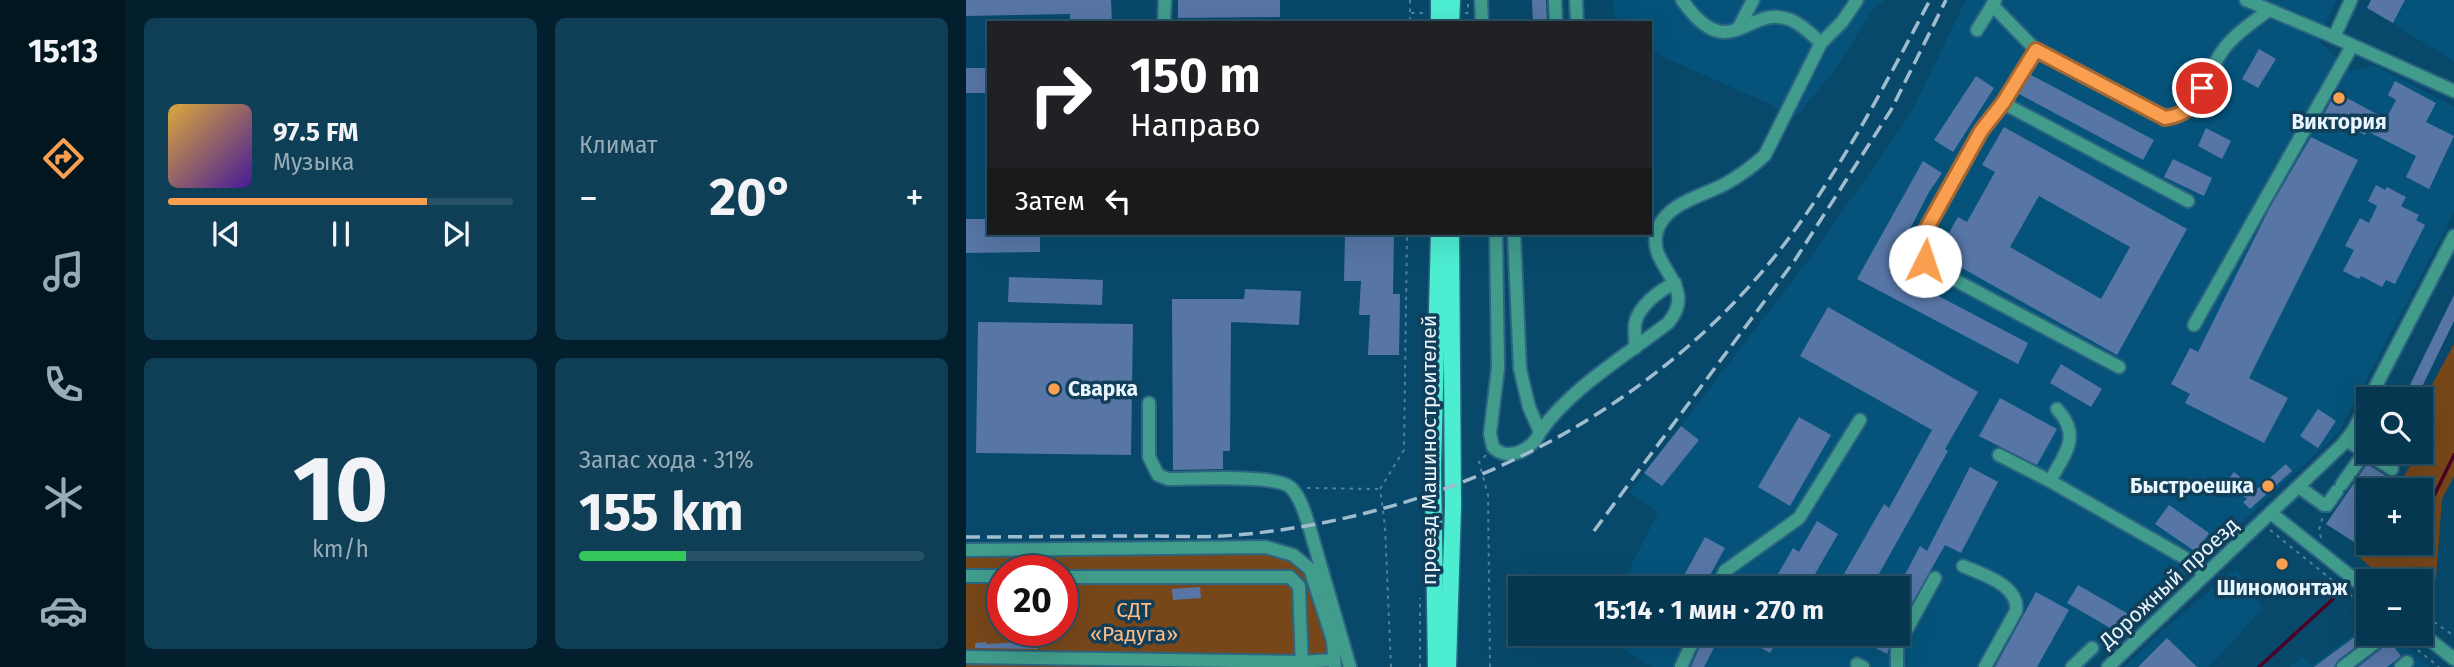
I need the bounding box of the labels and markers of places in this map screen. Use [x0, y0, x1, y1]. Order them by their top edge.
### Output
pin [2172, 58, 2232, 118]
marker: Виктория [2331, 90, 2347, 106]
place label: Виктория [2291, 109, 2387, 135]
place label: Сварка [1068, 376, 1138, 402]
marker: Сварка [1046, 381, 1062, 397]
place label: Быстроешка [2130, 473, 2254, 499]
marker: Быстроешка [2260, 478, 2276, 494]
marker: Шиномонтаж [2274, 556, 2290, 572]
place label: Шиномонтаж [2216, 575, 2348, 601]

